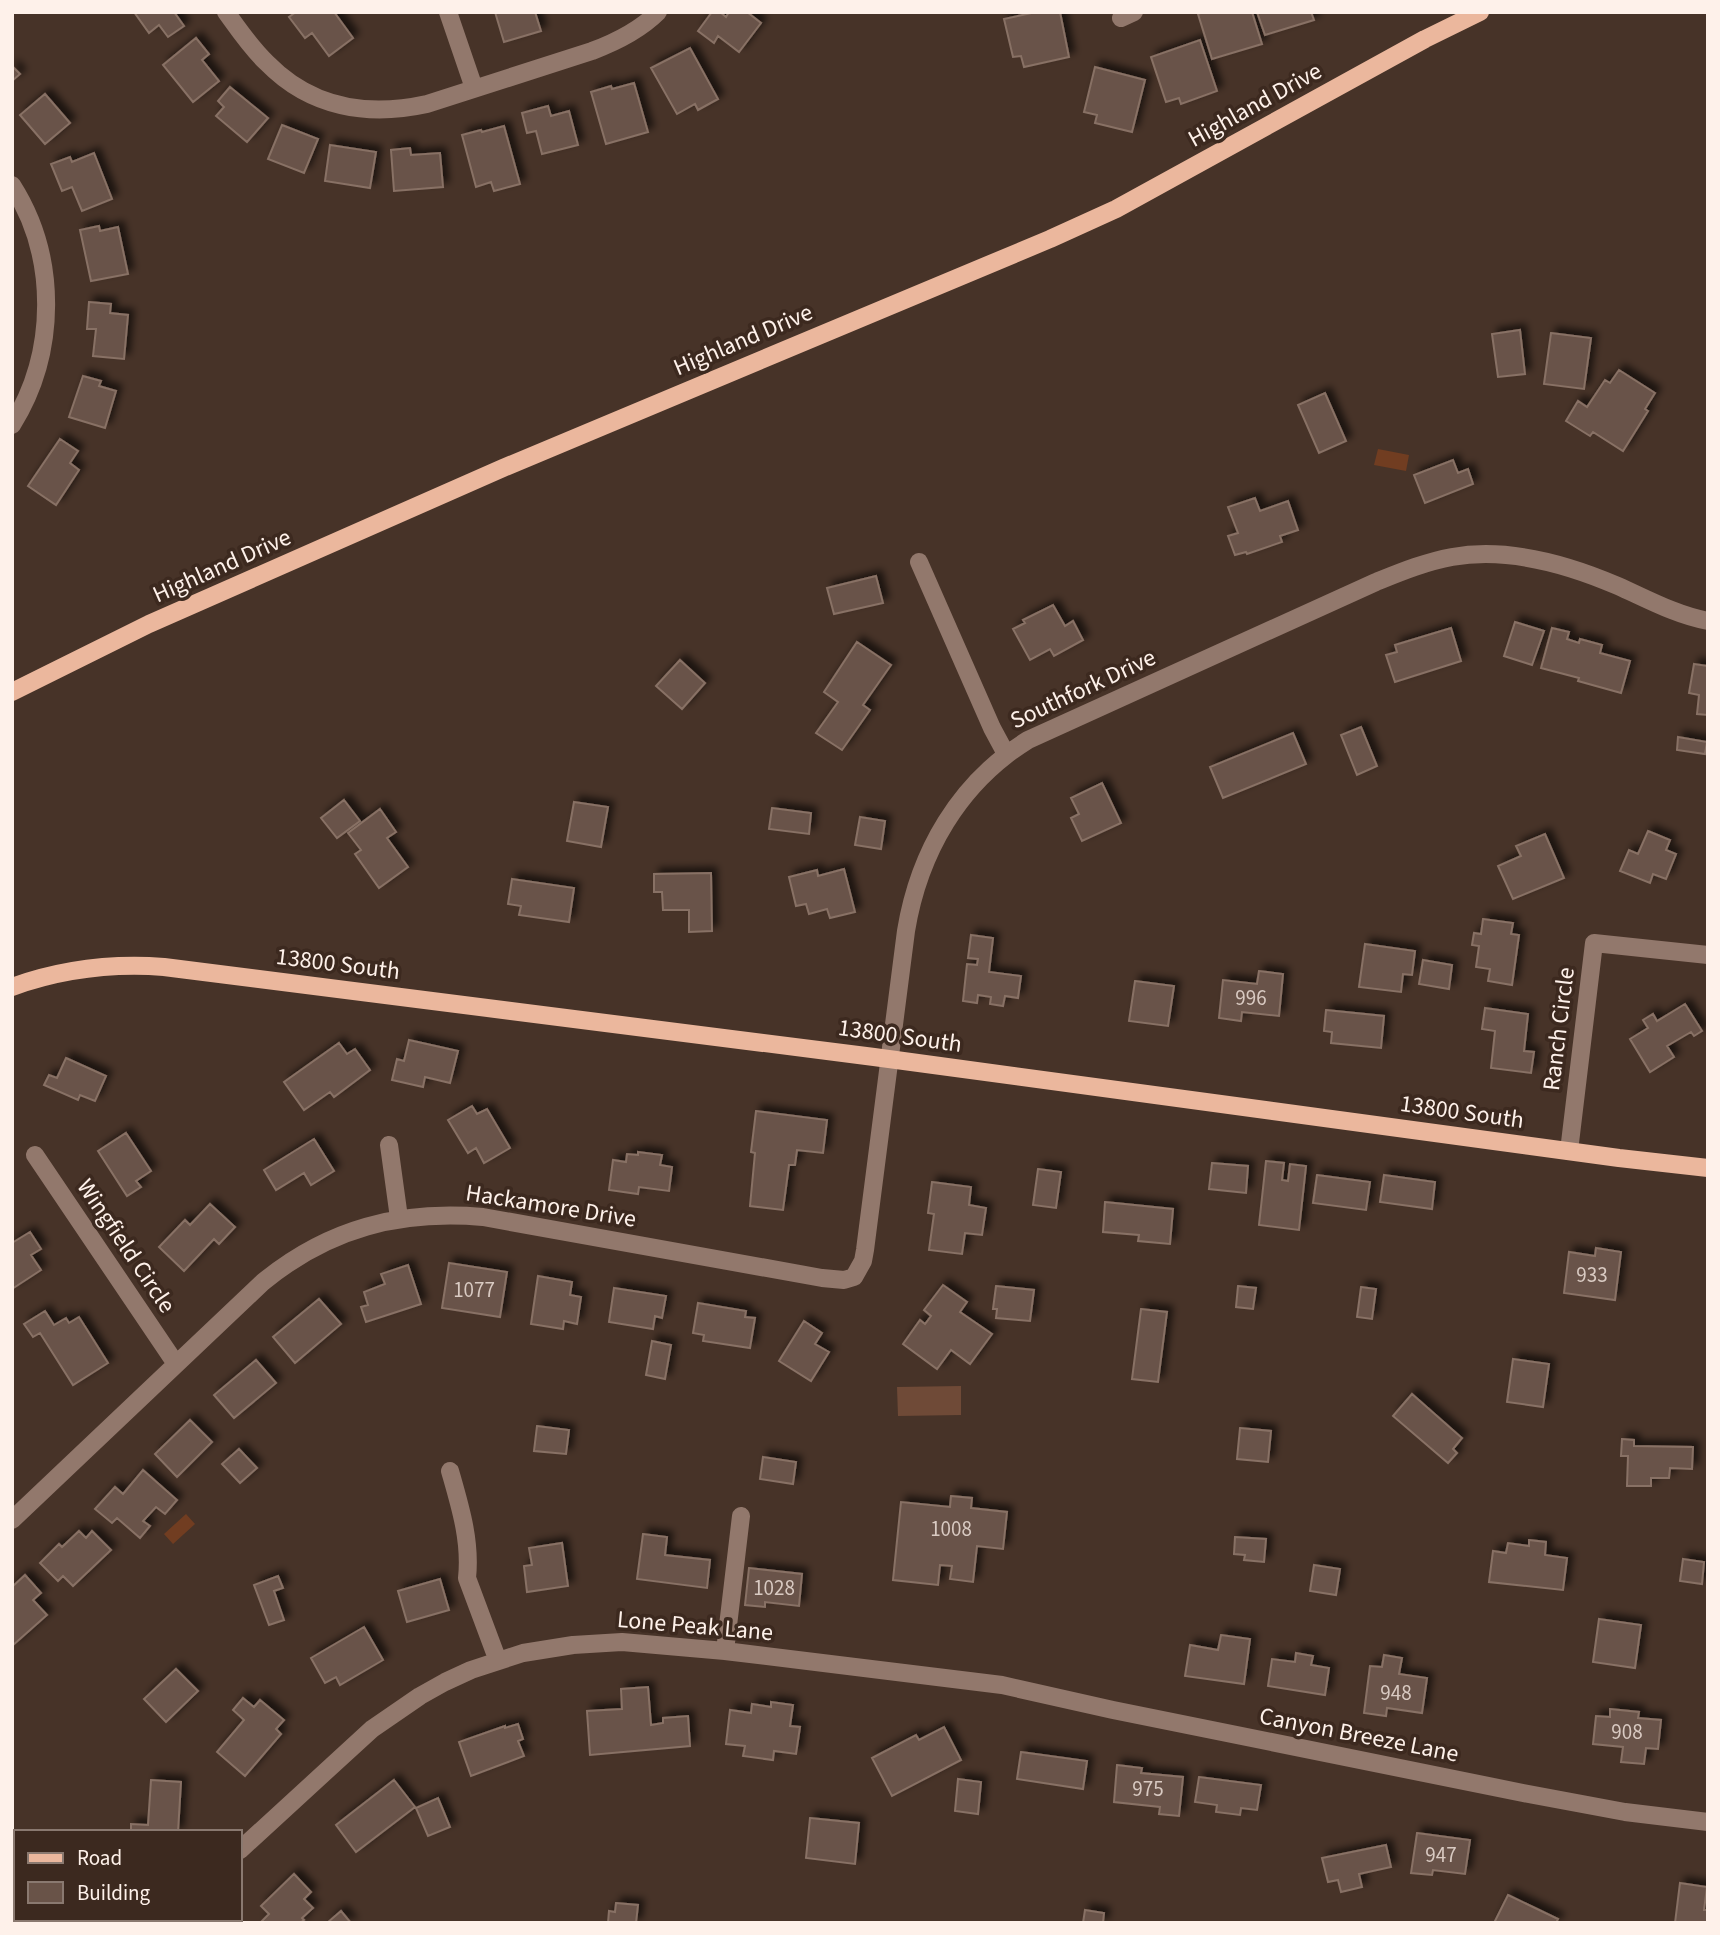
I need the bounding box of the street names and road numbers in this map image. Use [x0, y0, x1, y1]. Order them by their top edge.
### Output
street label: Highland Drive [1182, 54, 1328, 156]
street label: Highland Drive [668, 295, 818, 385]
street label: Highland Drive [147, 520, 297, 612]
street label: Southfork Drive [1005, 640, 1161, 738]
street label: 13800 South [274, 939, 402, 989]
street label: Ranch Circle [1534, 965, 1584, 1093]
street label: 13800 South [836, 1010, 964, 1062]
street label: 13800 South [1398, 1086, 1526, 1138]
street label: Wingfield Circle [68, 1172, 184, 1320]
street label: Hackamore Drive [463, 1175, 639, 1237]
street label: Lone Peak Lane [616, 1602, 774, 1650]
street label: Canyon Breeze Lane [1256, 1699, 1462, 1771]

